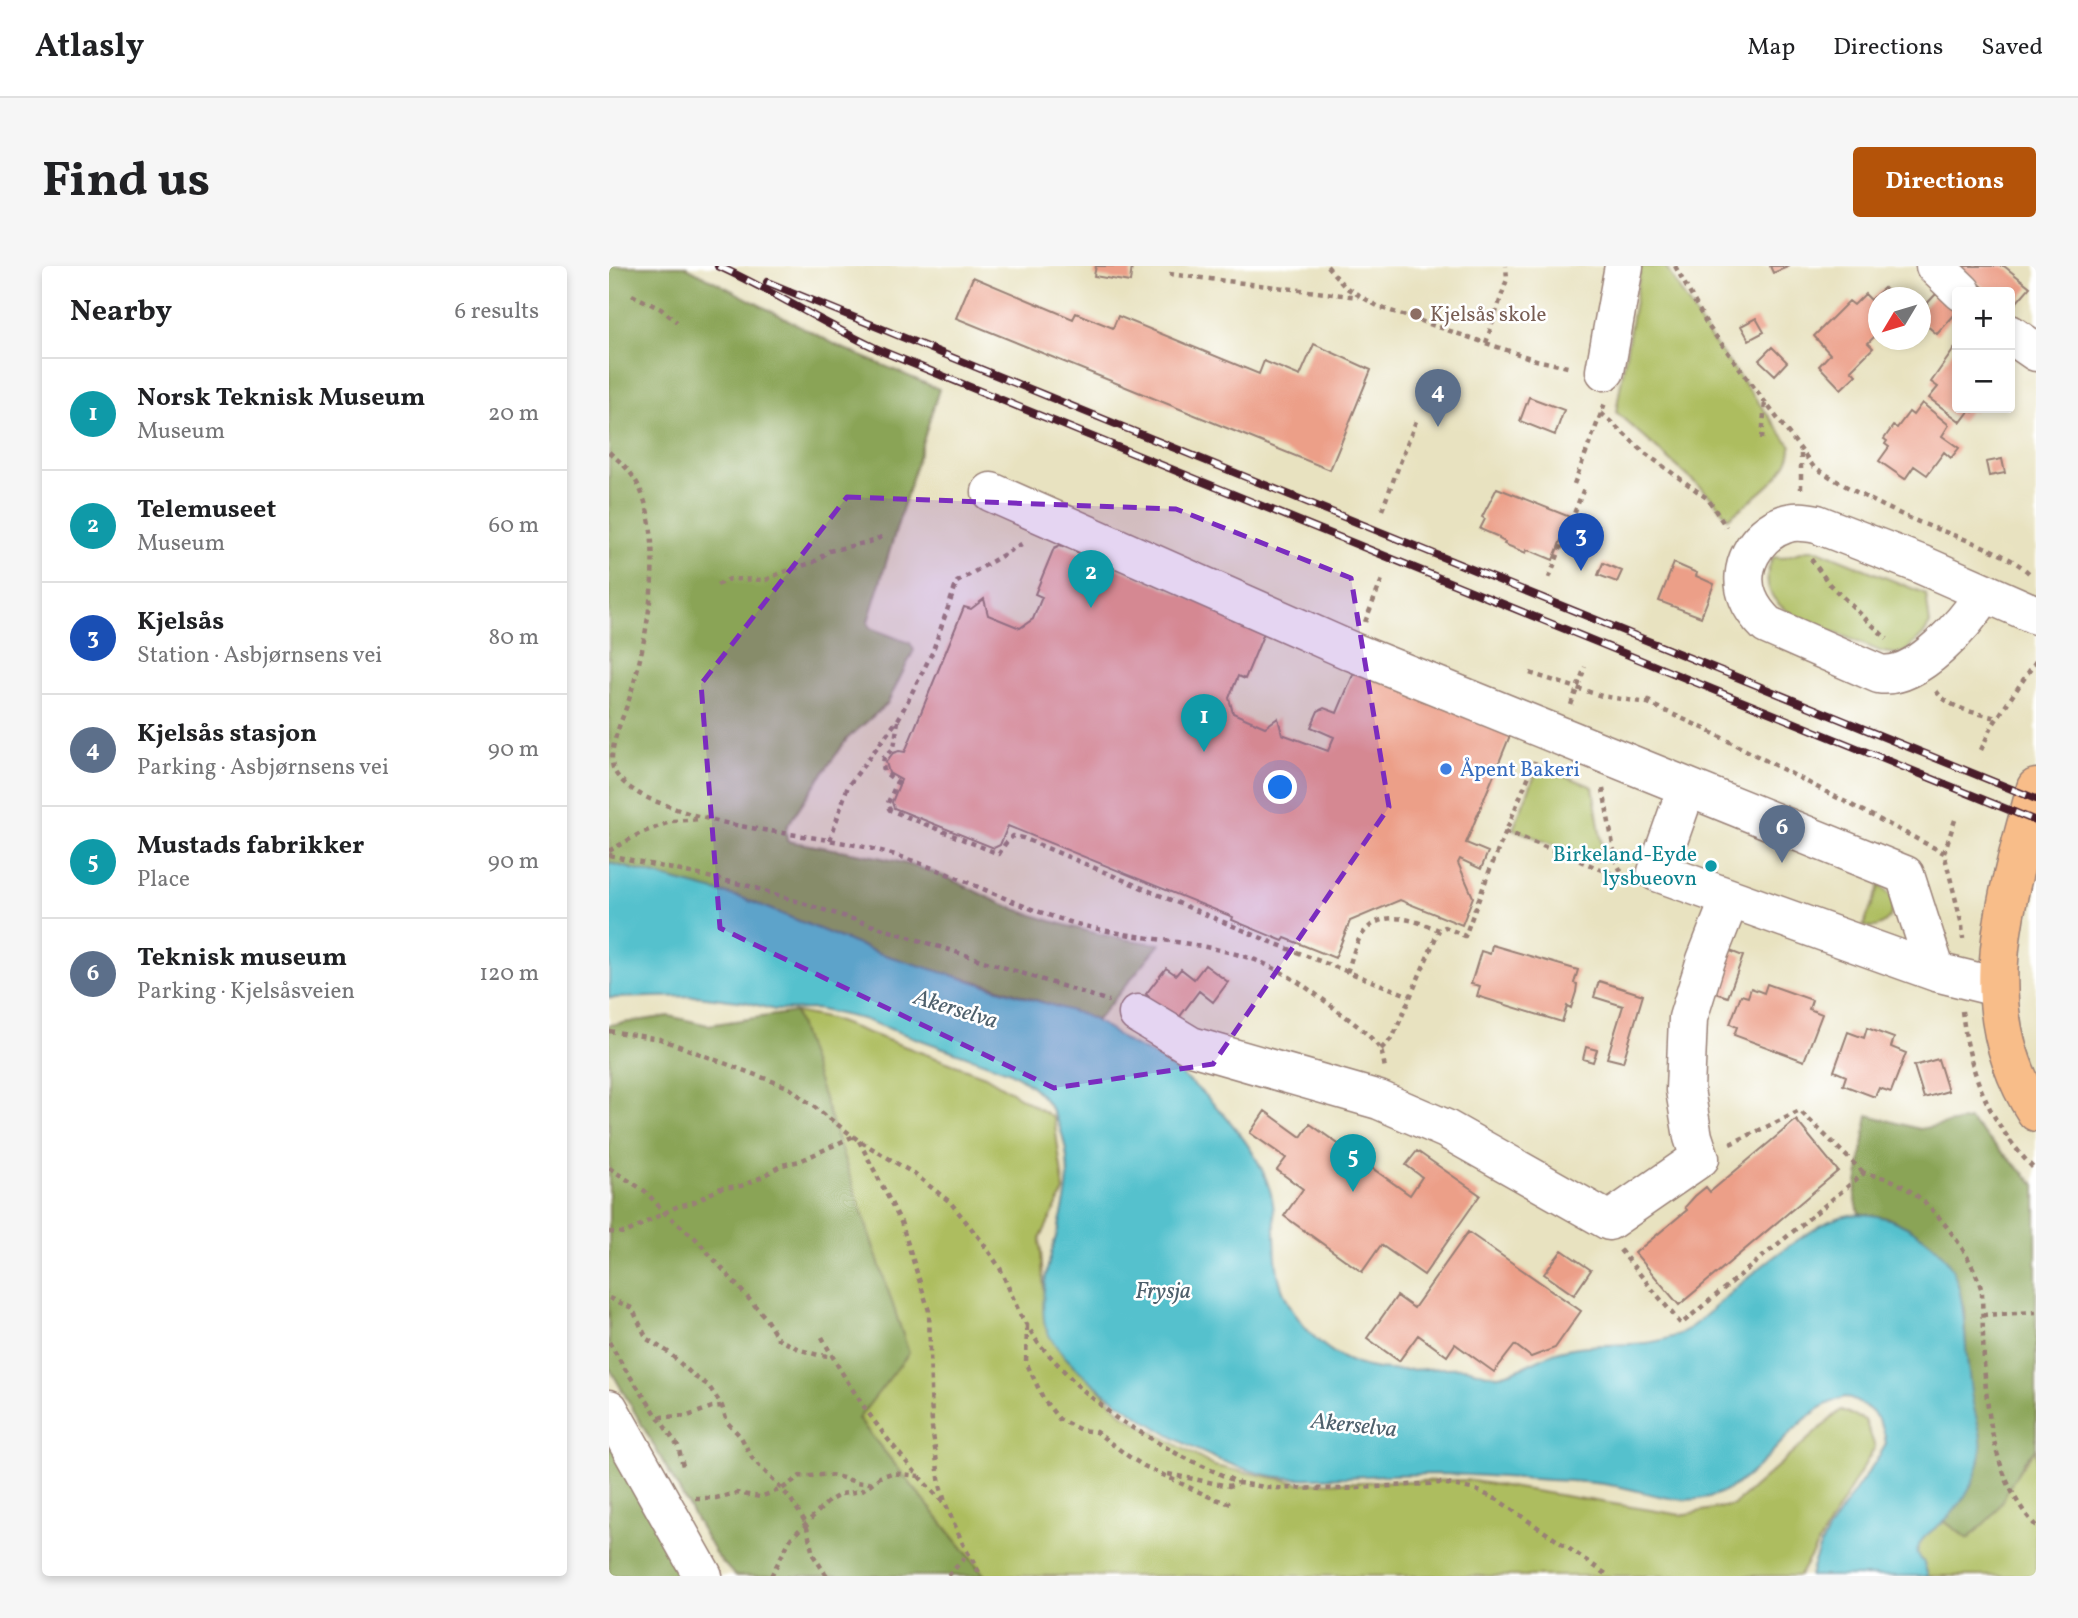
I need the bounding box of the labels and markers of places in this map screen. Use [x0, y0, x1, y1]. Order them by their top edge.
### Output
place label: Kjelsås skole [1430, 301, 1546, 330]
marker: Kjelsås skole [1408, 306, 1424, 322]
pin: 4 [1415, 369, 1461, 427]
pin: 3 [1558, 513, 1604, 571]
pin: 2 [1068, 550, 1114, 608]
pin: 1 [1181, 694, 1227, 752]
place label: Åpent Bakeri [1460, 756, 1580, 785]
marker: Åpent Bakeri [1438, 761, 1454, 777]
pin: 6 [1759, 805, 1805, 863]
place label: Birkeland-Eyde lysbueovn [1553, 841, 1697, 894]
marker: Birkeland-Eyde lysbueovn [1703, 858, 1719, 874]
pin: 5 [1330, 1134, 1376, 1192]

